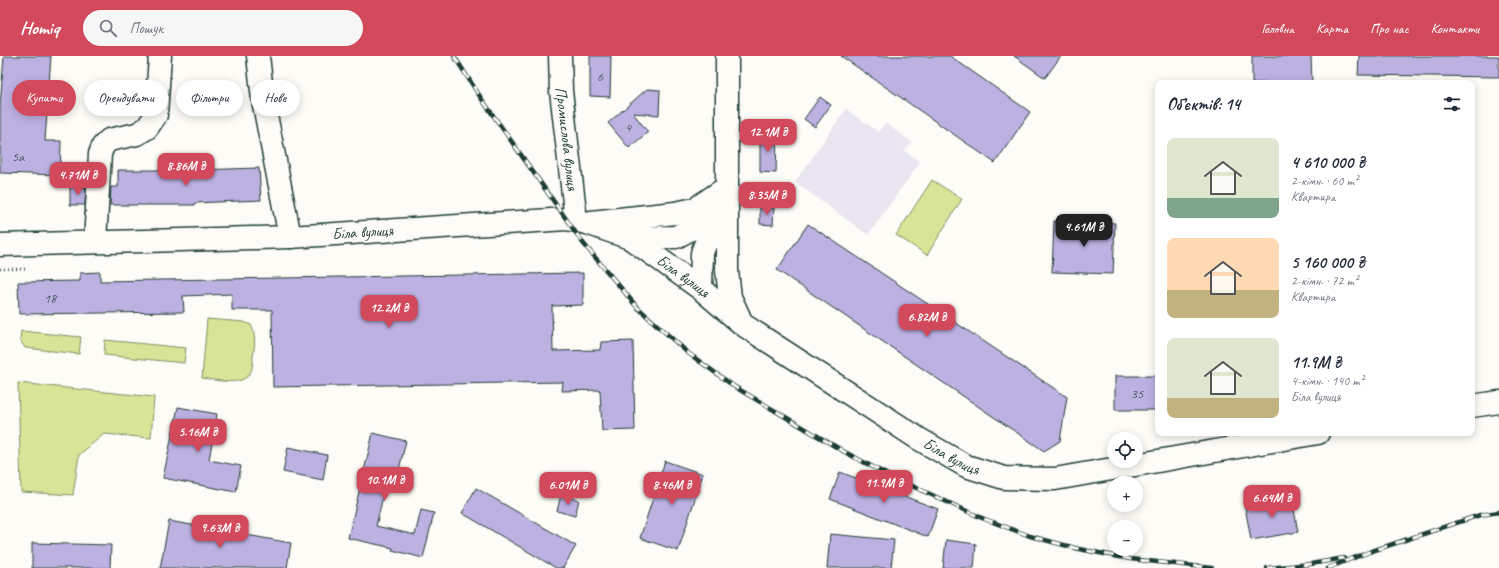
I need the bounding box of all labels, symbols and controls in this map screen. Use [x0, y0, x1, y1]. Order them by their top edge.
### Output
search box [83, 10, 363, 46]
text: Homiq [20, 16, 59, 40]
icon: search [97, 17, 119, 39]
text: Пошук [129, 19, 163, 38]
text: Головна [1261, 20, 1294, 37]
text: Карта [1316, 20, 1348, 37]
text: Про нас [1370, 20, 1409, 37]
text: Контакти [1431, 20, 1479, 37]
house number: 6 [597, 68, 604, 85]
chip: Купити [12, 80, 76, 116]
chip: Орендувати [84, 80, 168, 116]
chip: Фільтри [176, 80, 243, 116]
chip: Нове [251, 80, 300, 116]
street label: Промислова вулиця [551, 86, 583, 193]
icon: filters [1441, 93, 1463, 115]
text: Об’єктів: 14 [1167, 94, 1240, 115]
house number: 4 [625, 119, 633, 136]
pin: 12.1M ₴ [731, 119, 805, 153]
text: 12.1M ₴ [749, 124, 787, 140]
house number: 5а [12, 148, 25, 165]
text: 4 610 000 ₴ [1291, 152, 1365, 173]
pin: 8.86M ₴ [149, 153, 223, 187]
icon: home [1199, 154, 1247, 202]
text: 8.86M ₴ [167, 158, 206, 174]
pin: 4.71M ₴ [41, 162, 115, 196]
text: 4.71M ₴ [59, 167, 97, 183]
text: 2-кімн. · 60 m² [1291, 173, 1358, 189]
pin: 8.35M ₴ [730, 182, 804, 216]
text: 8.35M ₴ [748, 187, 786, 203]
text: Квартира [1291, 189, 1335, 205]
pin: 4.61M ₴ [1047, 214, 1121, 248]
text: 4.61M ₴ [1065, 219, 1104, 235]
street label: Біла вулиця [332, 220, 395, 244]
street label: Біла вулиця [652, 250, 715, 303]
text: 5 160 000 ₴ [1291, 252, 1365, 273]
icon: home [1199, 254, 1247, 302]
text: 2-кімн. · 72 m² [1291, 273, 1358, 289]
text: Квартира [1291, 289, 1335, 305]
house number: 18 [44, 290, 58, 307]
pin: 12.2M ₴ [352, 295, 426, 329]
text: 12.2M ₴ [370, 300, 408, 316]
pin: 6.82M ₴ [890, 304, 964, 338]
text: 6.82M ₴ [908, 309, 947, 325]
text: 11.9M ₴ [1291, 352, 1341, 373]
icon: home [1199, 354, 1247, 402]
text: 4-кімн. · 140 m² [1291, 373, 1364, 389]
house number: 35 [1131, 385, 1144, 402]
text: Біла вулиця [1291, 389, 1341, 405]
pin: 5.16M ₴ [161, 419, 235, 453]
text: 5.16M ₴ [179, 424, 217, 440]
map controls [1107, 432, 1143, 556]
button: locate [1107, 432, 1143, 468]
street label: Біла вулиця [920, 434, 983, 480]
pin: 10.1M ₴ [348, 467, 422, 501]
pin: 11.9M ₴ [847, 470, 921, 504]
text: 10.1M ₴ [366, 472, 404, 488]
pin: 6.01M ₴ [531, 472, 605, 506]
pin: 8.46M ₴ [635, 472, 709, 506]
text: 11.9M ₴ [865, 475, 903, 491]
button: + [1107, 476, 1143, 512]
text: 6.01M ₴ [549, 477, 588, 493]
text: 8.46M ₴ [653, 477, 692, 493]
pin: 6.64M ₴ [1235, 485, 1309, 519]
text: 6.64M ₴ [1252, 490, 1292, 506]
pin: 9.63M ₴ [183, 515, 257, 549]
text: 9.63M ₴ [201, 520, 239, 536]
button: − [1107, 520, 1143, 556]

